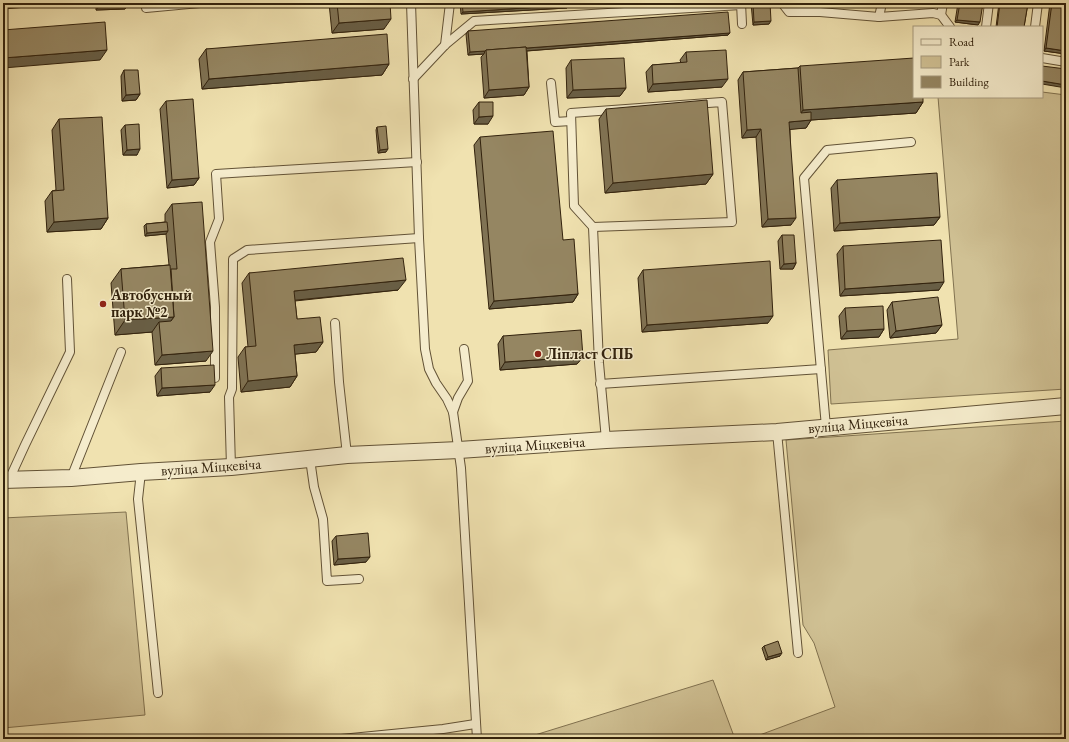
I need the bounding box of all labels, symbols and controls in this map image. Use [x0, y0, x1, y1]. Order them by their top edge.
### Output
legend [913, 26, 1043, 98]
text: Road [949, 34, 975, 50]
text: Park [949, 54, 970, 70]
text: Building [949, 74, 990, 90]
place label: Автобусный парк №2 [110, 285, 192, 321]
marker: Автобусный парк №2 [98, 299, 108, 309]
place label: Ліпласт СПБ [546, 344, 633, 363]
marker: Ліпласт СПБ [533, 349, 543, 359]
street label: вуліца Міцкевіча [807, 410, 909, 437]
street label: вуліца Міцкевіча [484, 432, 586, 457]
street label: вуліца Міцкевіча [160, 454, 262, 479]

